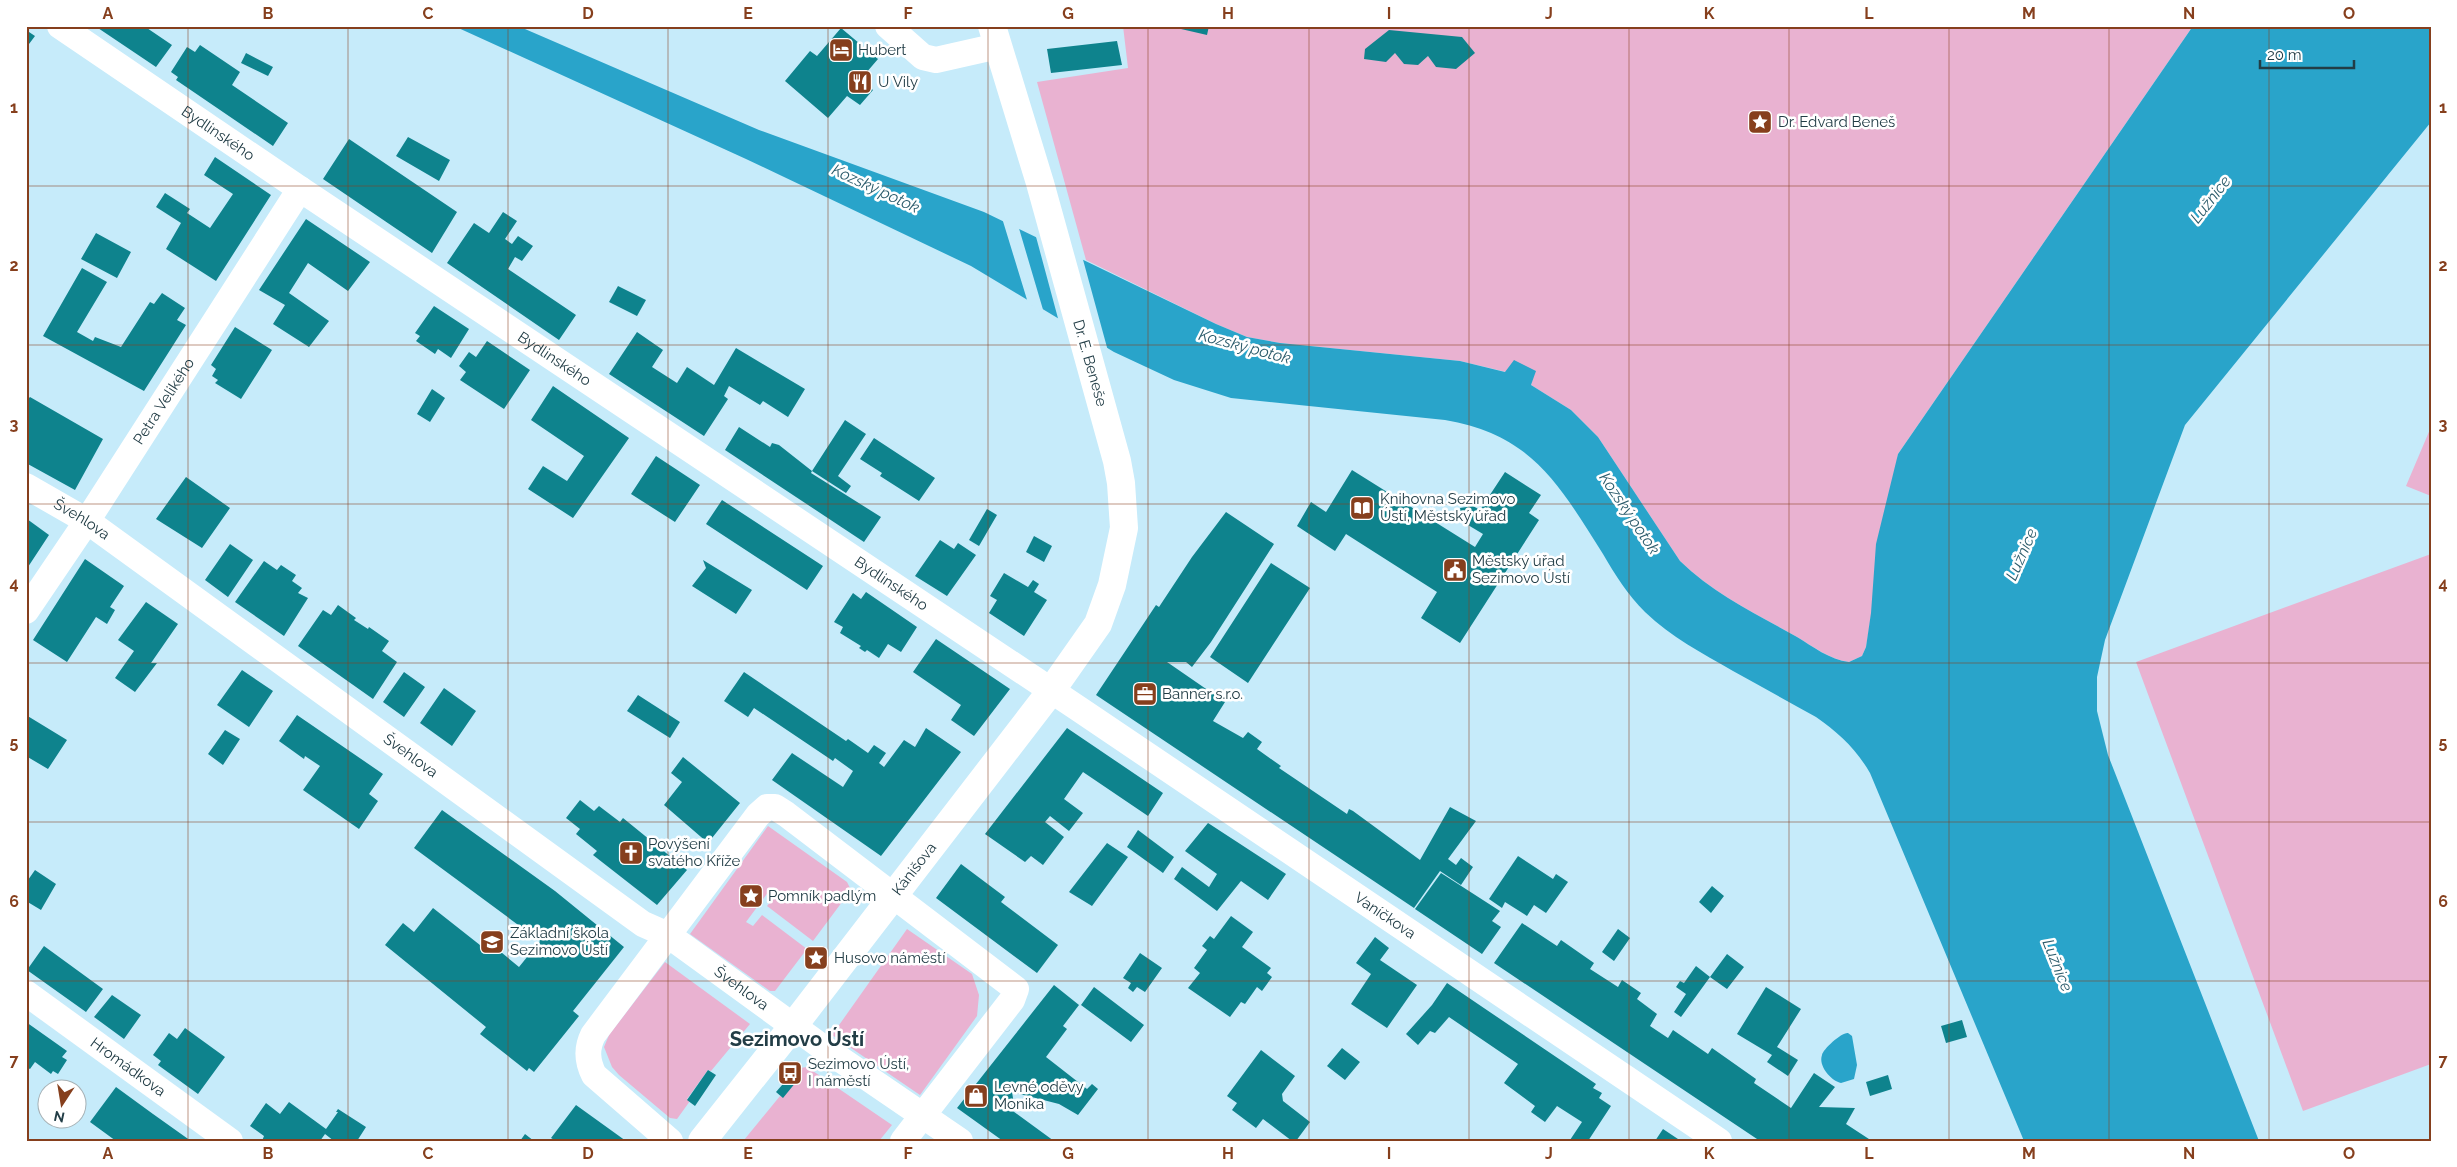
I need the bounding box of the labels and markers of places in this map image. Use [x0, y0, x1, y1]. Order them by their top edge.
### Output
hotel icon: Hubert [828, 37, 854, 63]
place label: Hubert [858, 41, 906, 59]
restaurant icon: U Vily [847, 69, 873, 95]
place label: U Vily [878, 73, 918, 91]
place icon: Dr. Edvard Beneš [1747, 109, 1773, 135]
place label: Dr. Edvard Beneš [1778, 113, 1895, 131]
place label: Knihovna Sezimovo Ústí, Městský úřad [1380, 490, 1515, 525]
library icon: Knihovna Sezimovo Ústí, Městský úřad [1349, 495, 1375, 521]
place label: Městský úřad Sezimovo Ústí [1472, 552, 1571, 587]
public building icon: Městský úřad Sezimovo Ústí [1442, 557, 1468, 583]
office icon: Banner s.r.o. [1132, 681, 1158, 707]
place label: Banner s.r.o. [1162, 685, 1243, 703]
place label: Povýšení svatého Kříže [648, 835, 741, 870]
church icon: Povýšení svatého Kříže [618, 840, 644, 866]
place icon: Pomník padlým [738, 883, 764, 909]
place label: Pomník padlým [768, 887, 876, 905]
place label: Základní škola Sezimovo Ústí [510, 924, 609, 959]
school or university icon: Základní škola Sezimovo Ústí [479, 929, 505, 955]
place icon: Husovo náměstí [803, 945, 829, 971]
place label: Husovo náměstí [834, 949, 946, 967]
place label: Sezimovo Ústí, I náměstí [808, 1055, 909, 1090]
bus stop icon: Sezimovo Ústí, I náměstí [777, 1060, 803, 1086]
place label: Levné oděvy Monika [994, 1078, 1084, 1113]
shop icon: Levné oděvy Monika [963, 1083, 989, 1109]

